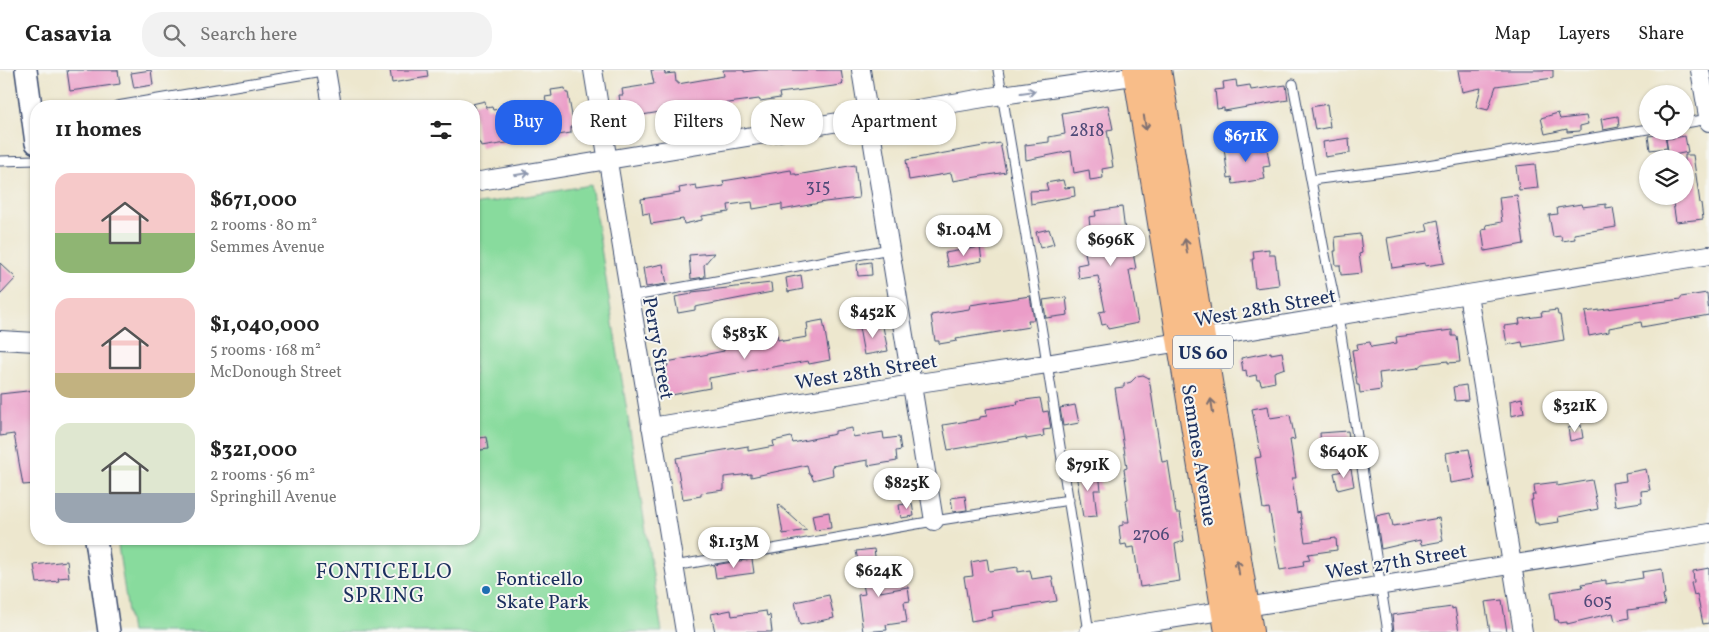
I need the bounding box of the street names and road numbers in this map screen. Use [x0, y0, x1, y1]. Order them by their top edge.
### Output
street label: West 28th Street [1192, 283, 1339, 335]
street label: Perry Street [634, 295, 680, 402]
road number: US 60 [1173, 336, 1233, 368]
street label: West 28th Street [793, 348, 940, 398]
street label: Semmes Avenue [1173, 382, 1223, 528]
street label: West 27th Street [1324, 538, 1469, 588]

